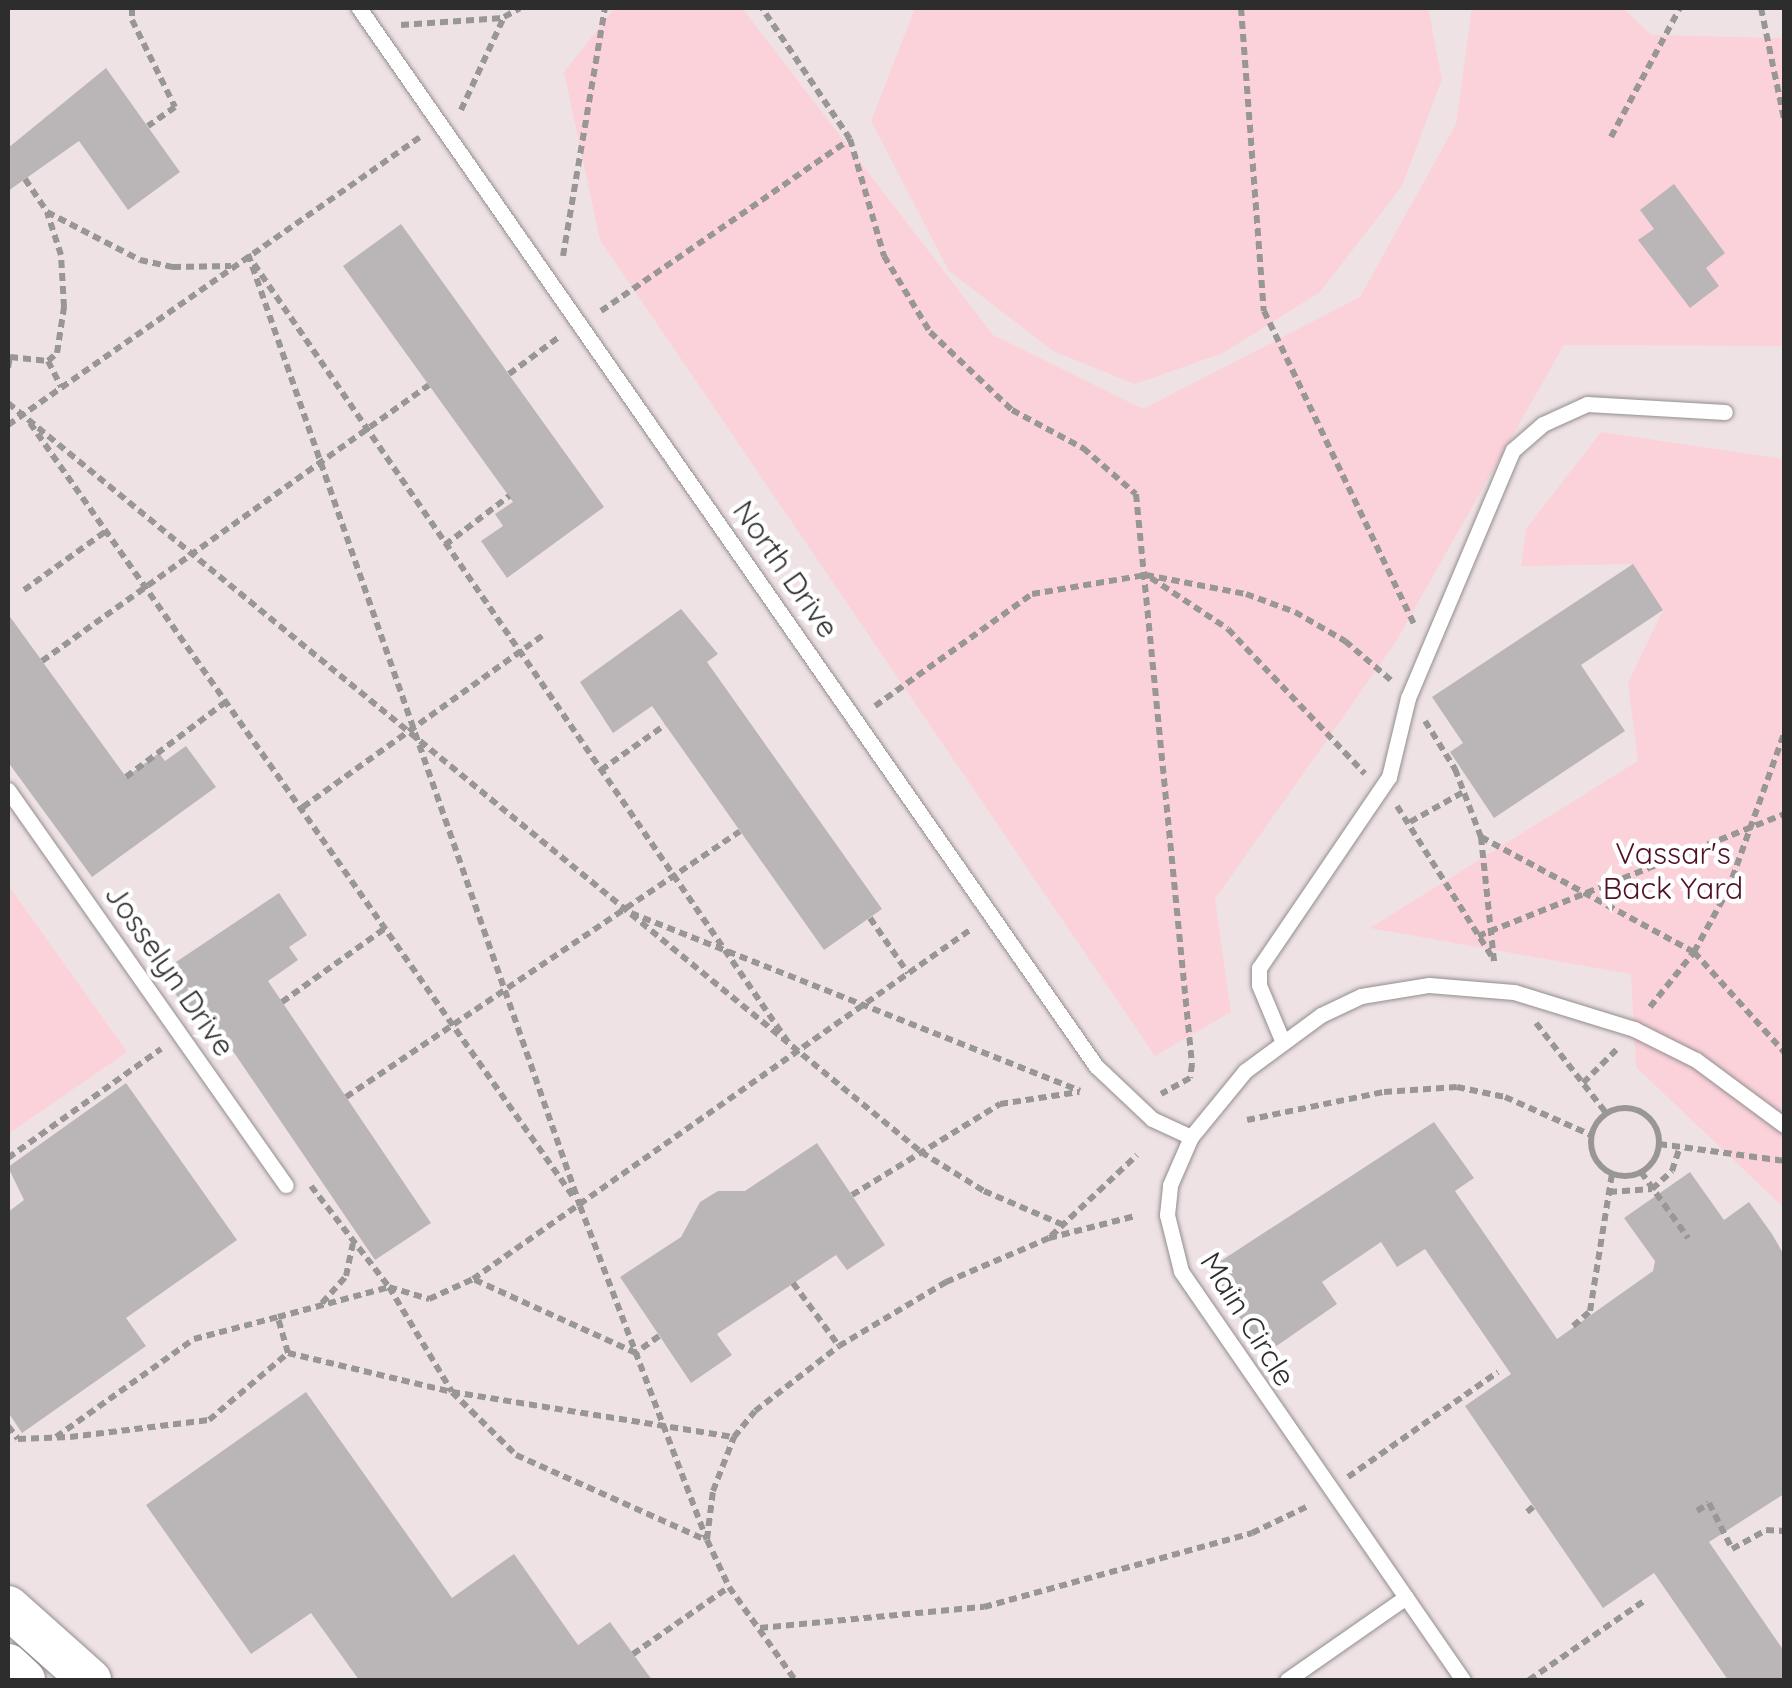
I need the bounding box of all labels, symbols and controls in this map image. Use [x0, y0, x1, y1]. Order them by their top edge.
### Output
street label: North Drive [726, 494, 846, 644]
park label: Vassar's Back Yard [1603, 835, 1743, 906]
street label: Josselyn Drive [97, 877, 243, 1063]
street label: Main Circle [1193, 1245, 1303, 1393]

